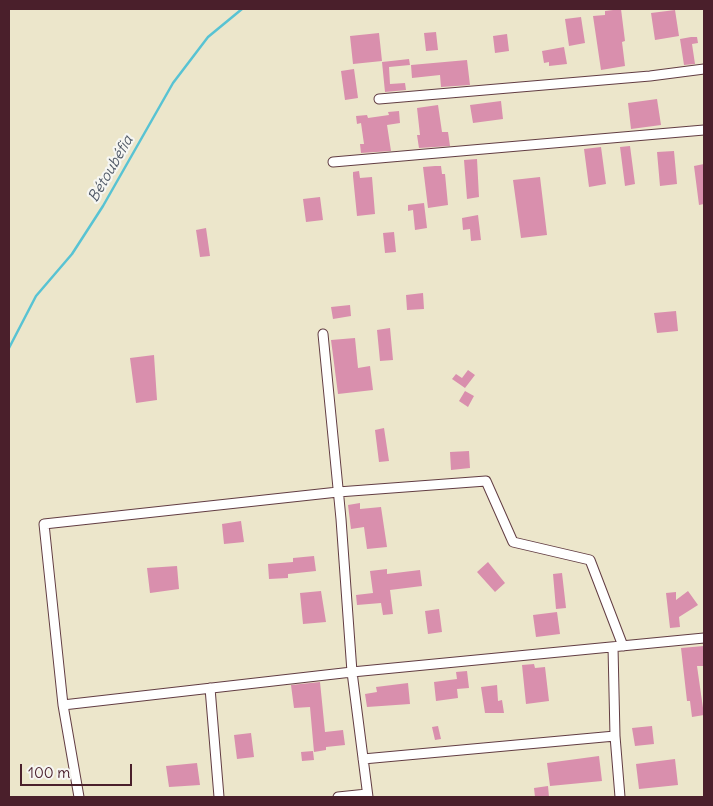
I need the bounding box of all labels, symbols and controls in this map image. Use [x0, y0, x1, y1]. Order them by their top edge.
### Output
water label: Bétoubéfia [85, 133, 137, 205]
scale bar [22, 754, 135, 786]
text: 100 m [28, 763, 70, 782]

